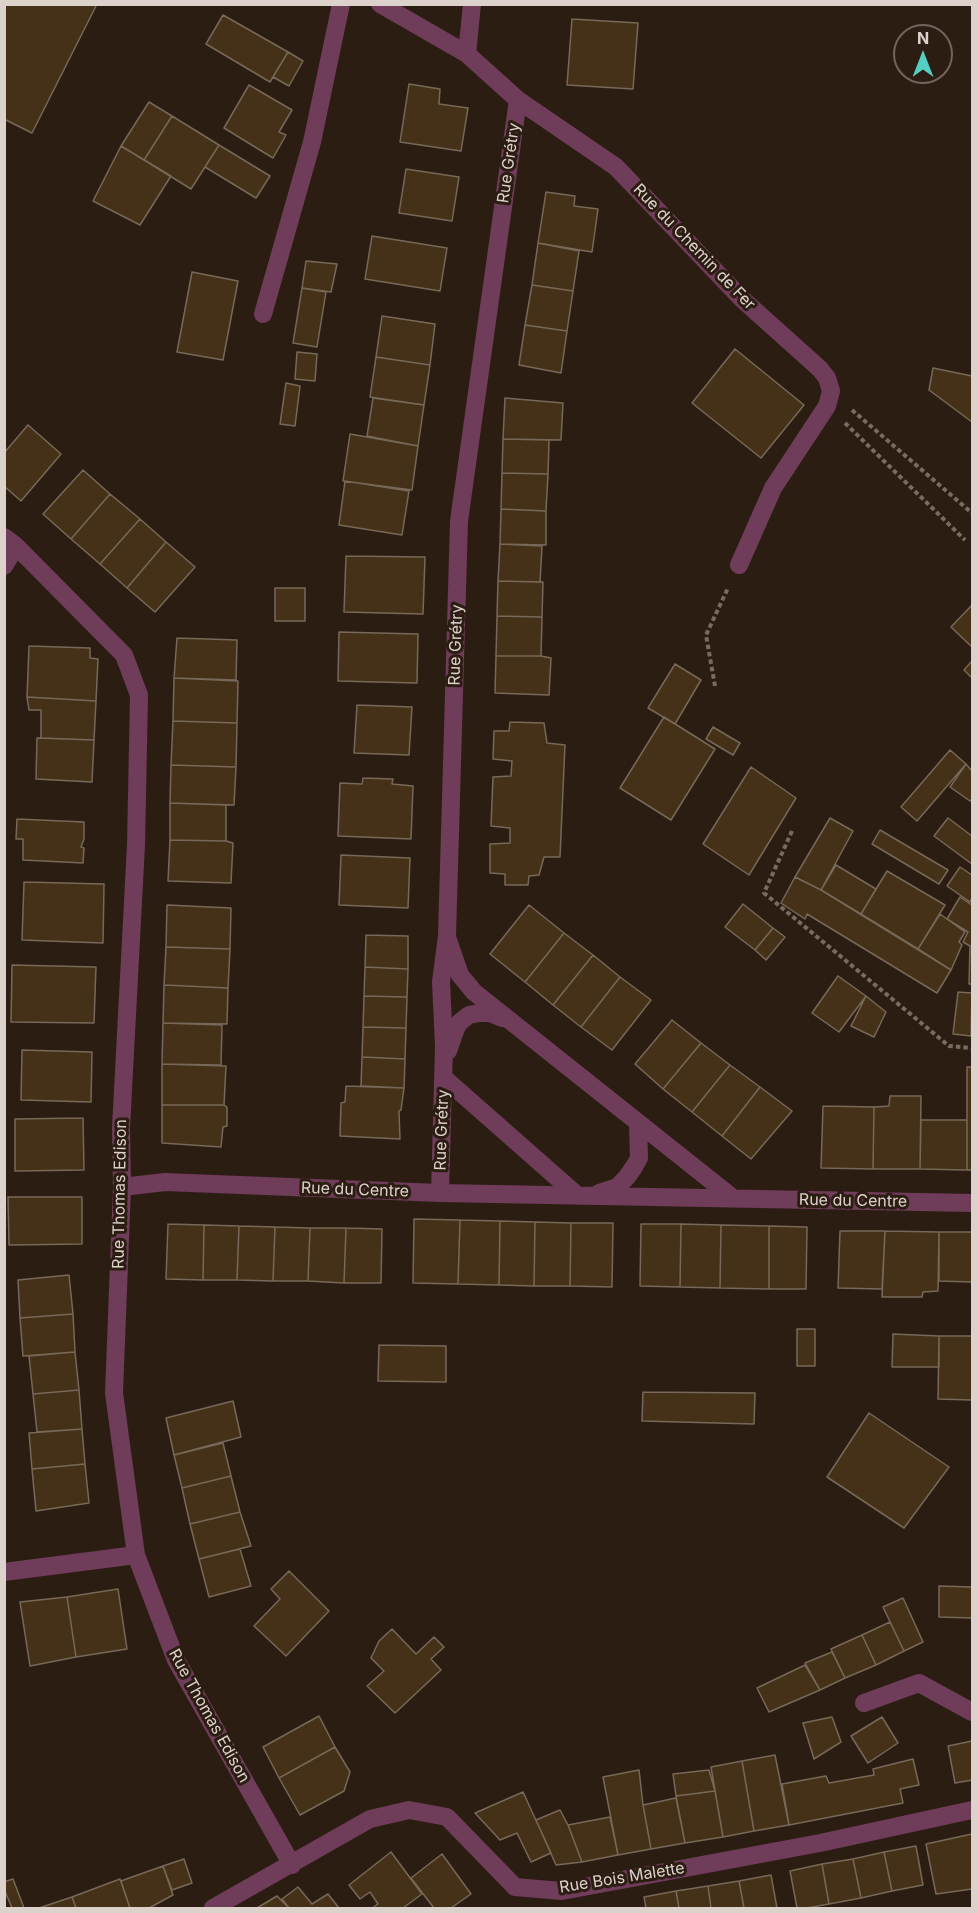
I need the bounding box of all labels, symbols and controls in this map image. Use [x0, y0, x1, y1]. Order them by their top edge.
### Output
north arrow [893, 24, 953, 84]
text: N [917, 28, 929, 48]
street label: Rue Grétry [494, 122, 524, 204]
street label: Rue du Chemin de Fer [629, 180, 759, 314]
street label: Rue Grétry [445, 604, 467, 686]
street label: Rue Grétry [431, 1089, 453, 1171]
street label: Rue Thomas Edison [109, 1119, 131, 1269]
street label: Rue du Centre [301, 1179, 409, 1201]
street label: Rue du Centre [799, 1190, 907, 1212]
street label: Rue Thomas Edison [164, 1646, 254, 1786]
street label: Rue Bois Malette [558, 1859, 686, 1897]

